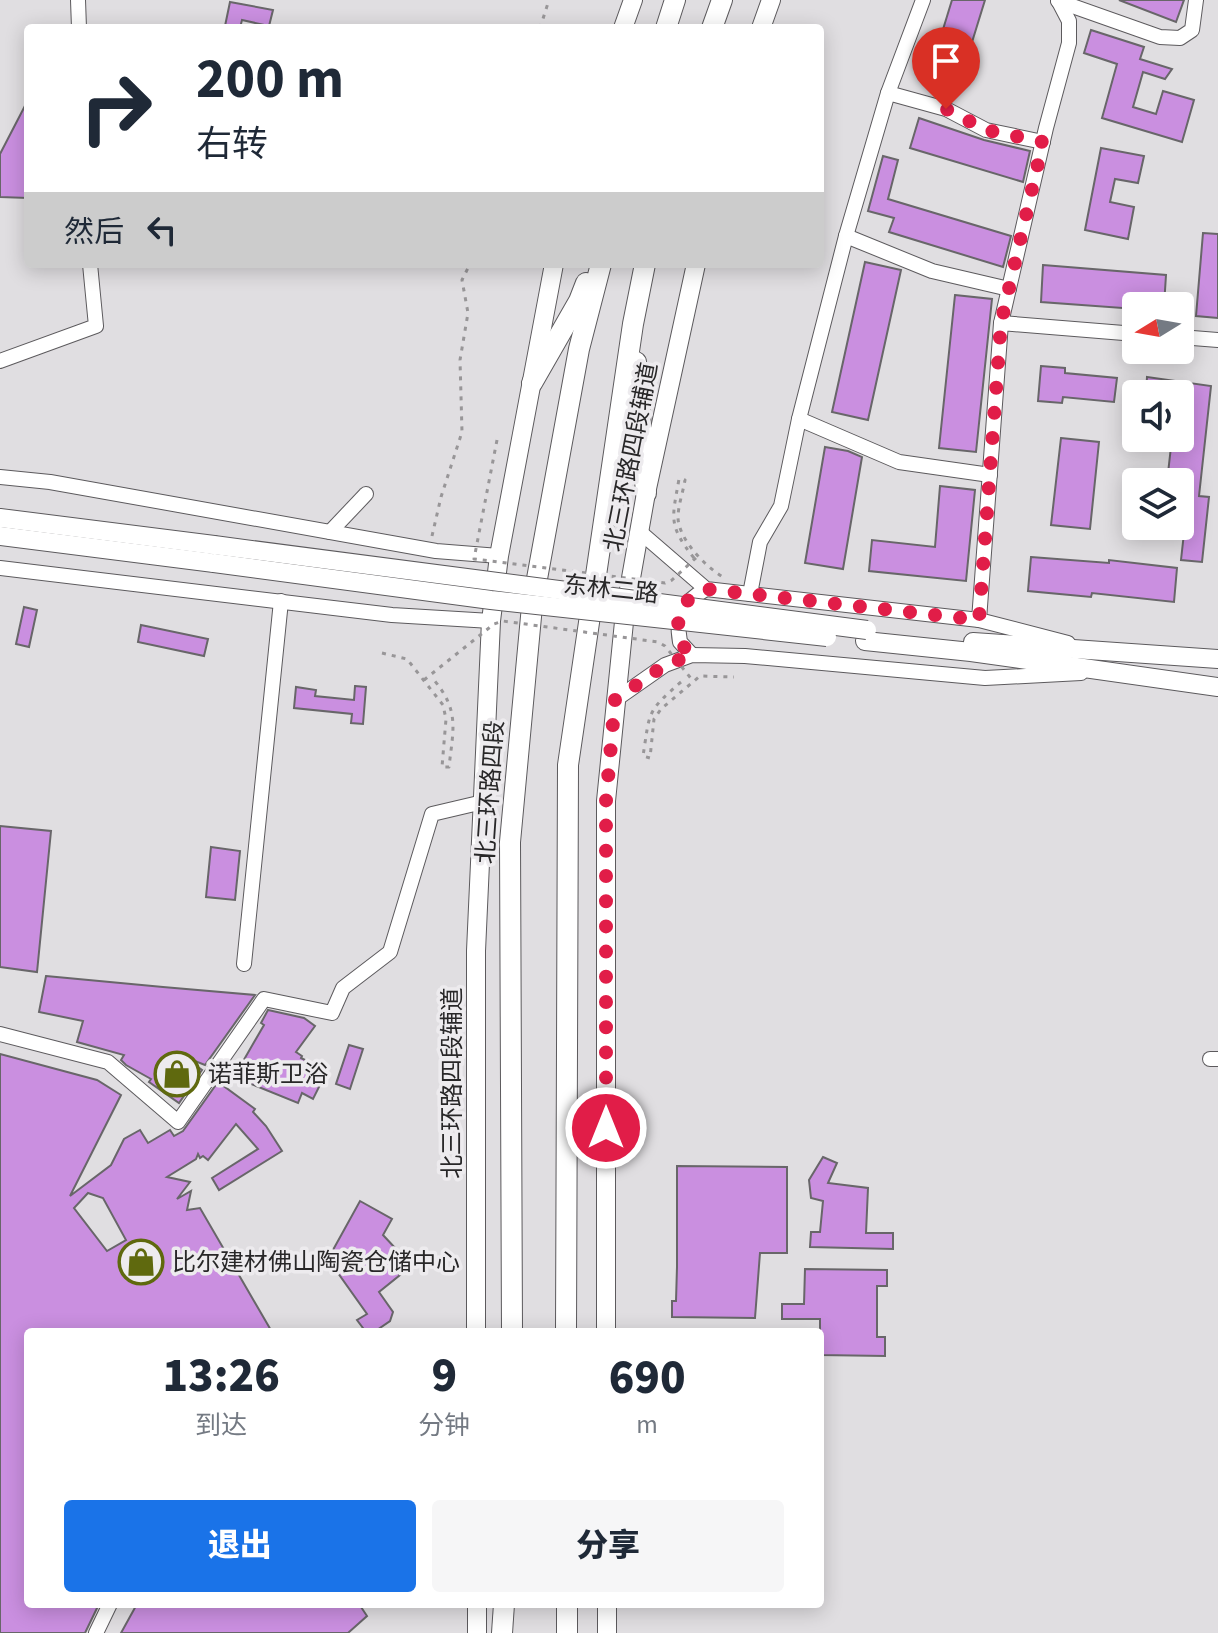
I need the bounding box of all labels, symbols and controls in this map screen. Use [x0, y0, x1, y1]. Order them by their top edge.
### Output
pin [912, 27, 980, 109]
icon: arrive [924, 39, 968, 83]
text: 200 m [196, 40, 344, 119]
icon: right [64, 56, 168, 160]
text: 右转 [196, 119, 268, 170]
icon: left [140, 208, 184, 252]
text: 然后 [64, 211, 124, 254]
north arrow [1122, 292, 1194, 364]
map controls [1122, 292, 1194, 540]
street label: 北三环路四段辅道 [596, 360, 667, 555]
button: sound [1122, 380, 1194, 452]
button: layers [1122, 468, 1194, 540]
street label: 东林二路 [561, 567, 661, 612]
street label: 北三环路四段 [468, 719, 513, 865]
street label: 北三环路四段辅道 [435, 987, 470, 1179]
shop icon: 诺菲斯卫浴 [153, 1050, 201, 1098]
place label: 诺菲斯卫浴 [208, 1057, 328, 1092]
position arrow [564, 1086, 648, 1170]
shop icon: 比尔建材佛山陶瓷仓储中心 [117, 1238, 165, 1286]
place label: 比尔建材佛山陶瓷仓储中心 [172, 1245, 460, 1280]
text: 13:26 [162, 1342, 280, 1410]
text: 9 [431, 1342, 457, 1410]
text: 690 [609, 1344, 686, 1412]
text: m [636, 1406, 658, 1443]
text: 到达 [195, 1407, 247, 1444]
text: 分钟 [418, 1407, 470, 1444]
button: 退出 [64, 1500, 416, 1592]
button: 分享 [432, 1500, 784, 1592]

